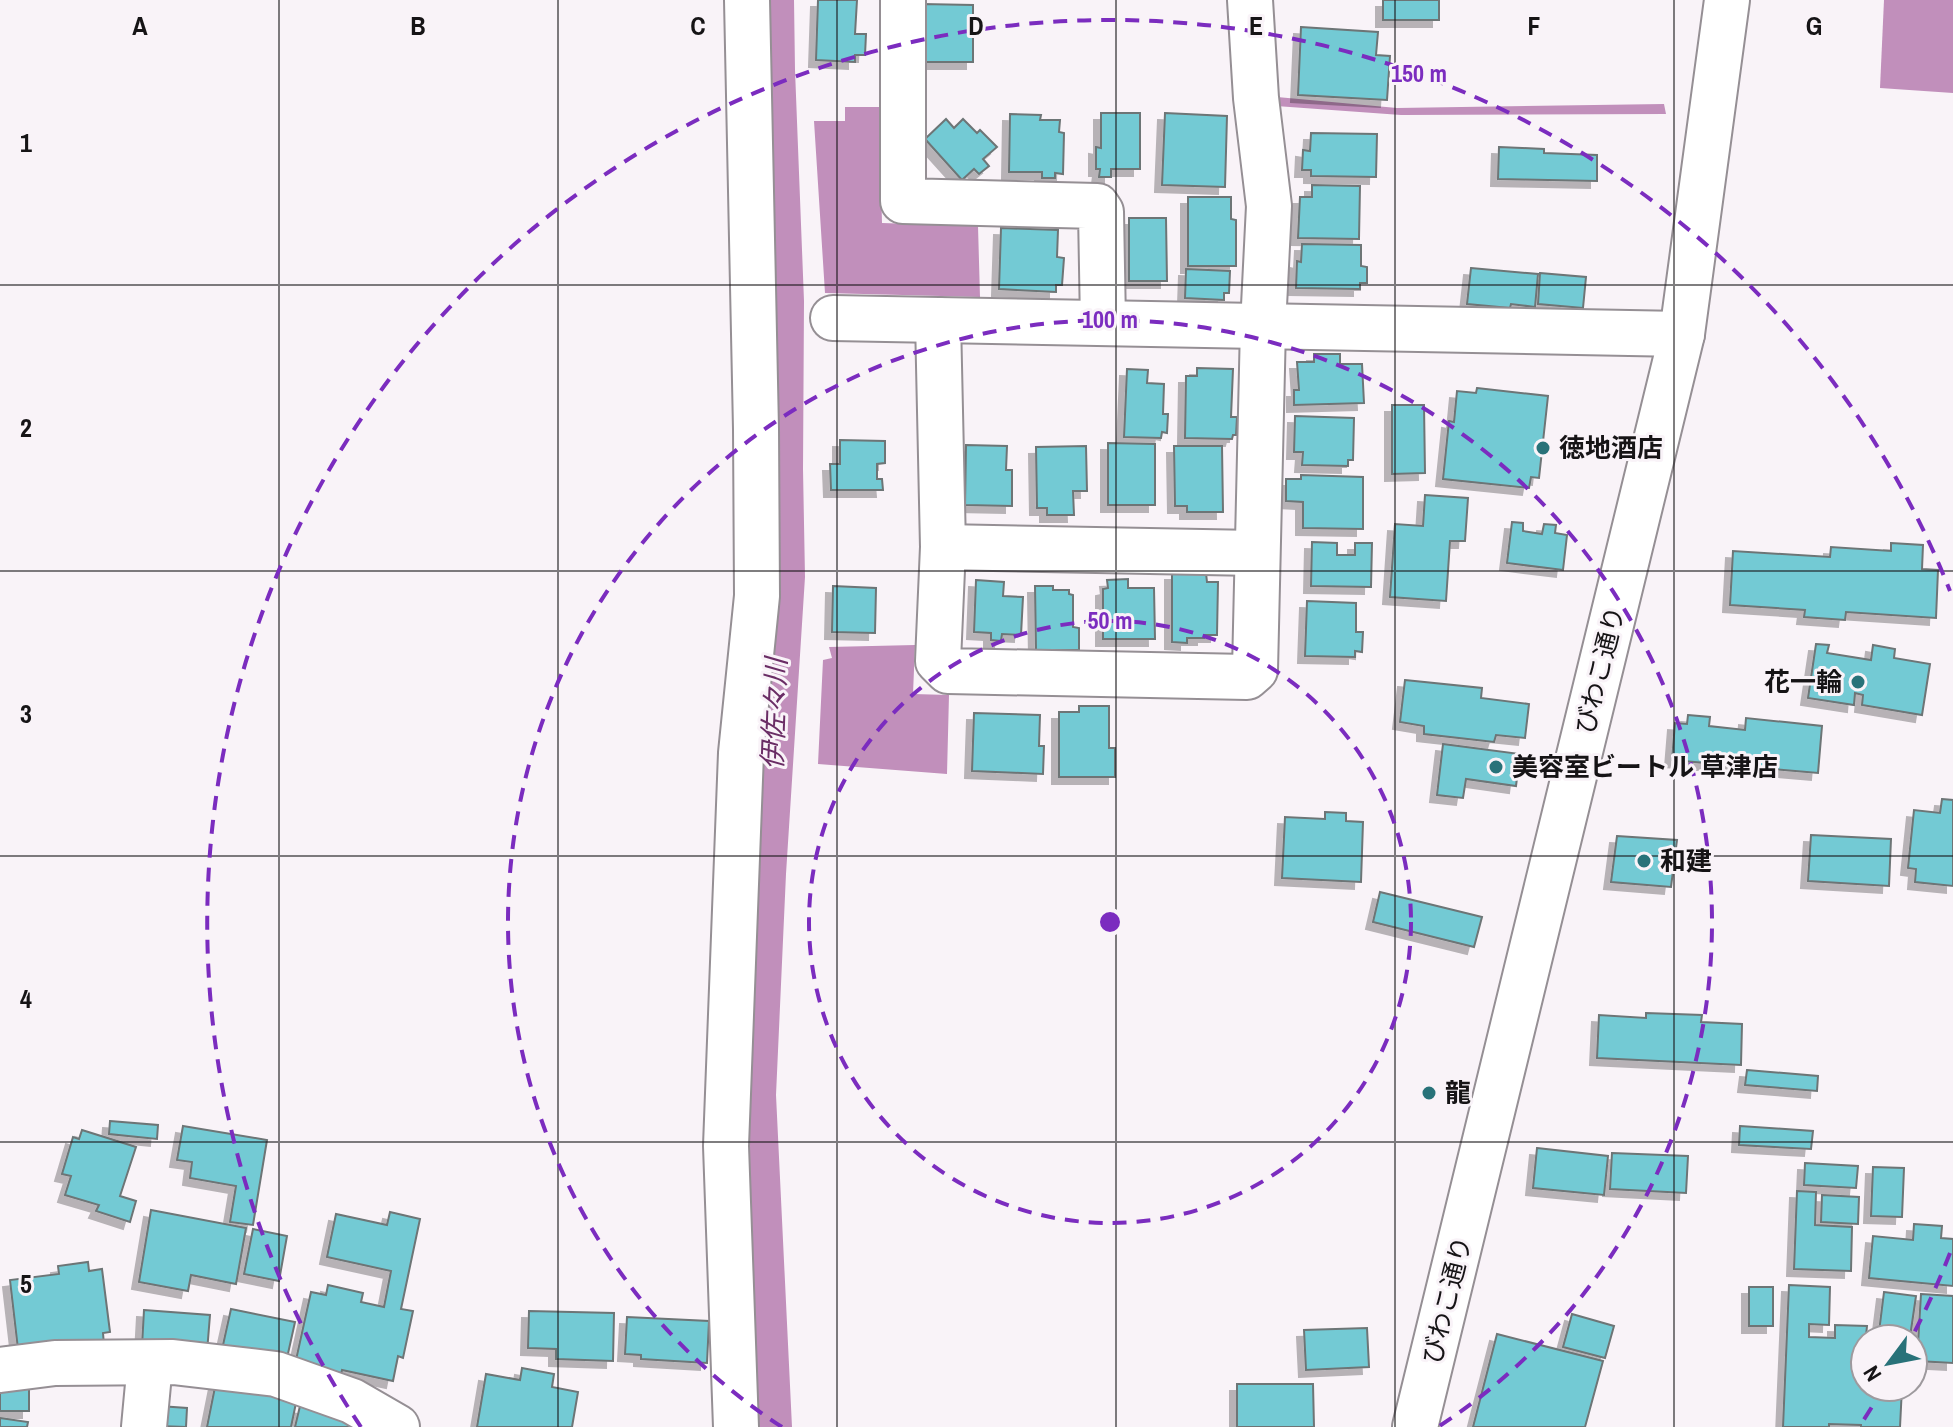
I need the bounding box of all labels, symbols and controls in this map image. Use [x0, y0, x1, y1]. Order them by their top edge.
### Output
text: A [132, 8, 148, 43]
text: B [410, 8, 426, 43]
text: C [690, 8, 706, 43]
text: D [968, 8, 984, 43]
text: E [1249, 8, 1263, 43]
text: F [1527, 8, 1541, 43]
text: G [1806, 8, 1822, 43]
text: 150 m [1391, 57, 1447, 89]
text: 1 [20, 125, 32, 160]
text: 100 m [1082, 303, 1138, 335]
text: 2 [20, 410, 32, 445]
place label: 徳地酒店 [1559, 430, 1663, 465]
marker: 徳地酒店 [1534, 439, 1552, 457]
street label: びわこ通り [1567, 603, 1632, 737]
text: 50 m [1088, 604, 1132, 636]
water label: 伊佐々川 [753, 654, 795, 771]
place label: 花一輪 [1764, 664, 1842, 699]
marker: 花一輪 [1849, 673, 1867, 691]
text: 3 [20, 696, 32, 731]
place label: 美容室ビートル 草津店 [1512, 749, 1778, 784]
marker: 美容室ビートル 草津店 [1487, 758, 1505, 776]
place label: 和建 [1660, 843, 1712, 878]
marker: 和建 [1635, 852, 1653, 870]
centre of rings [1096, 908, 1124, 936]
text: 4 [20, 981, 32, 1016]
place label: 龍 [1445, 1075, 1471, 1110]
marker: 龍 [1420, 1084, 1438, 1102]
street label: びわこ通り [1414, 1233, 1479, 1367]
text: 5 [20, 1266, 32, 1301]
north arrow [1849, 1323, 1929, 1403]
text: N [1856, 1360, 1888, 1387]

